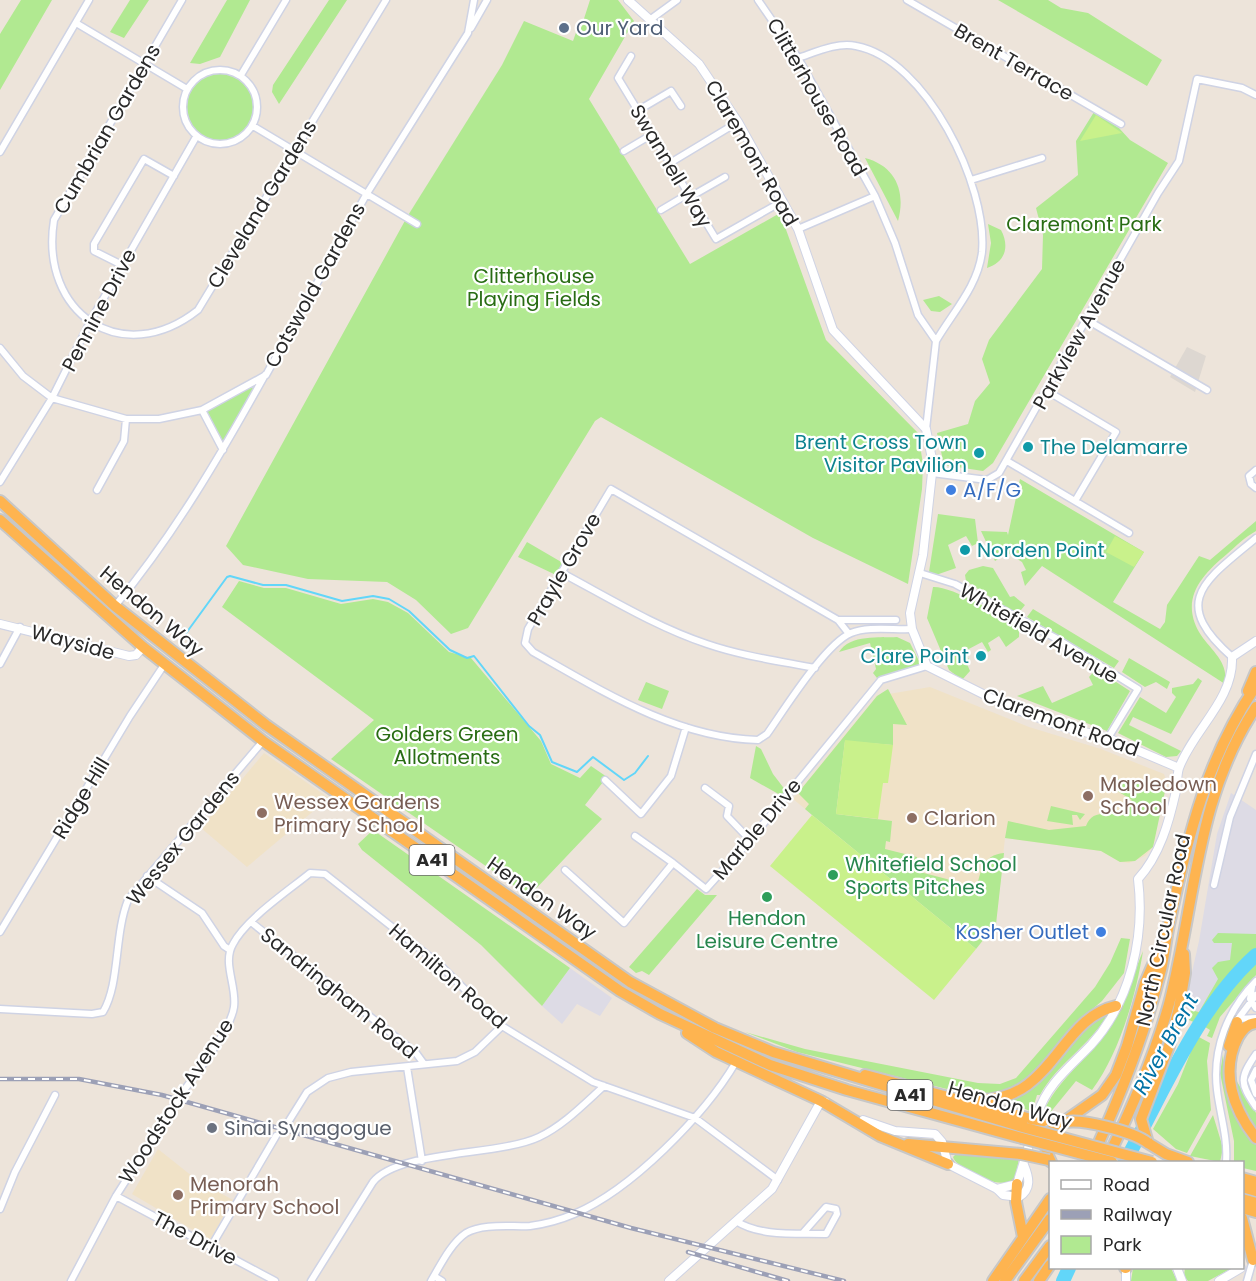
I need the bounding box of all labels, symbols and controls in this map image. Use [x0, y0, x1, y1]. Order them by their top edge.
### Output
street label: Clitterhouse Road [760, 13, 874, 181]
place label: Our Yard [576, 14, 664, 42]
street label: Brent Terrace [949, 16, 1079, 108]
marker: Our Yard [557, 21, 571, 35]
street label: Cumbrian Gardens [47, 39, 167, 219]
street label: Claremont Road [699, 75, 805, 231]
street label: Swannell Way [623, 99, 719, 233]
street label: Cleveland Gardens [201, 114, 323, 294]
street label: Cotswold Gardens [258, 197, 372, 373]
park label: Claremont Park [1006, 210, 1162, 238]
street label: Pennine Drive [55, 244, 143, 376]
street label: Parkview Avenue [1026, 254, 1132, 414]
park label: Clitterhouse Playing Fields [467, 262, 601, 313]
place label: Brent Cross Town Visitor Pavilion [795, 428, 967, 479]
place label: The Delamarre [1040, 433, 1188, 461]
marker: The Delamarre [1021, 440, 1035, 454]
marker: Brent Cross Town Visitor Pavilion [972, 446, 986, 460]
place label: A/F/G [963, 476, 1021, 504]
marker: A/F/G [944, 483, 958, 497]
street label: Prayle Grove [520, 507, 608, 631]
place label: Norden Point [977, 536, 1105, 564]
marker: Norden Point [958, 543, 972, 557]
street label: Hendon Way [94, 559, 210, 663]
street label: Whitefield Avenue [954, 576, 1124, 690]
street label: Wayside [28, 617, 118, 667]
place label: Clare Point [861, 642, 969, 670]
marker: Clare Point [974, 649, 988, 663]
street label: Claremont Road [979, 681, 1143, 763]
park label: Golders Green Allotments [375, 720, 519, 771]
street label: Ridge Hill [46, 752, 116, 844]
street label: Wessex Gardens [120, 765, 246, 911]
place label: Mapledown School [1100, 770, 1217, 821]
street label: Marble Drive [706, 772, 808, 886]
place label: Wessex Gardens Primary School [274, 788, 440, 839]
marker: Mapledown School [1081, 789, 1095, 803]
place label: Clarion [924, 804, 996, 832]
marker: Wessex Gardens Primary School [255, 806, 269, 820]
marker: Clarion [905, 811, 919, 825]
street label: North Circular Road [1129, 831, 1197, 1029]
road number: A41 [410, 845, 454, 875]
street label: Hendon Way [482, 850, 602, 946]
place label: Whitefield School Sports Pitches [845, 850, 1017, 901]
marker: Whitefield School Sports Pitches [826, 868, 840, 882]
marker: Hendon Leisure Centre [760, 890, 774, 904]
place label: Hendon Leisure Centre [696, 904, 838, 955]
street label: Hamilton Road [383, 917, 513, 1035]
place label: Kosher Outlet [955, 918, 1089, 946]
street label: Sandringham Road [255, 921, 423, 1065]
marker: Kosher Outlet [1094, 925, 1108, 939]
water label: River Brent [1126, 988, 1205, 1100]
street label: Woodstock Avenue [112, 1013, 240, 1189]
street label: Hendon Way [945, 1074, 1075, 1136]
road number: A41 [888, 1080, 932, 1110]
place label: Sinai Synagogue [224, 1114, 392, 1142]
marker: Sinai Synagogue [205, 1121, 219, 1135]
legend [1049, 1161, 1244, 1269]
place label: Menorah Primary School [190, 1170, 339, 1221]
text: Road [1103, 1172, 1150, 1197]
marker: Menorah Primary School [171, 1188, 185, 1202]
text: Railway [1103, 1202, 1172, 1227]
street label: The Drive [148, 1204, 242, 1272]
text: Park [1103, 1232, 1142, 1257]

